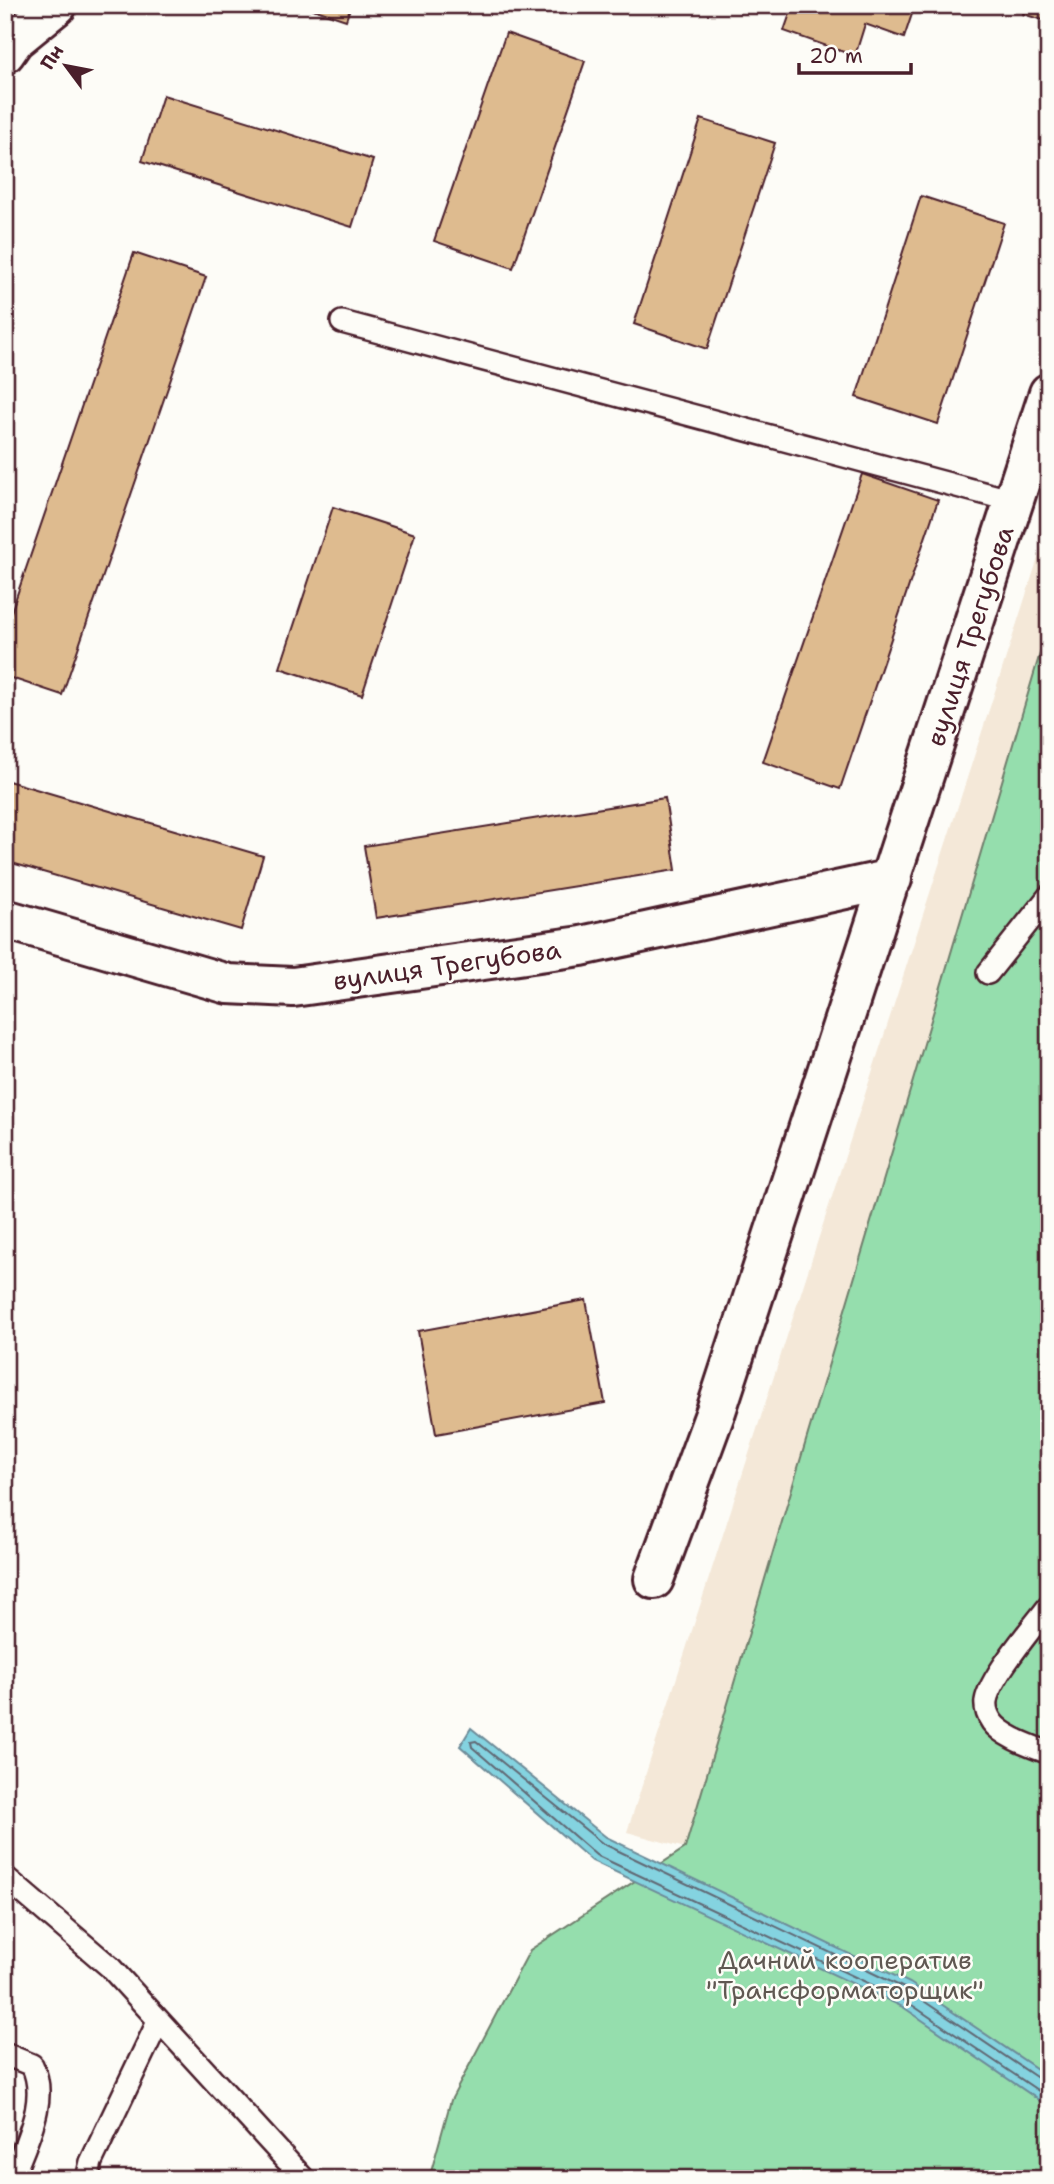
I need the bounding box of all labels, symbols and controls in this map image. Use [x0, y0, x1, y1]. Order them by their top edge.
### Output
north arrow [32, 32, 102, 102]
scale bar [799, 32, 911, 76]
text: Пн [35, 40, 69, 75]
text: 20 m [809, 42, 863, 70]
street label: вулиця Трегубова [917, 521, 1022, 750]
street label: вулиця Трегубова [331, 931, 563, 998]
park label: Дачний кооператив "Трансформаторщик" [706, 1942, 984, 2007]

